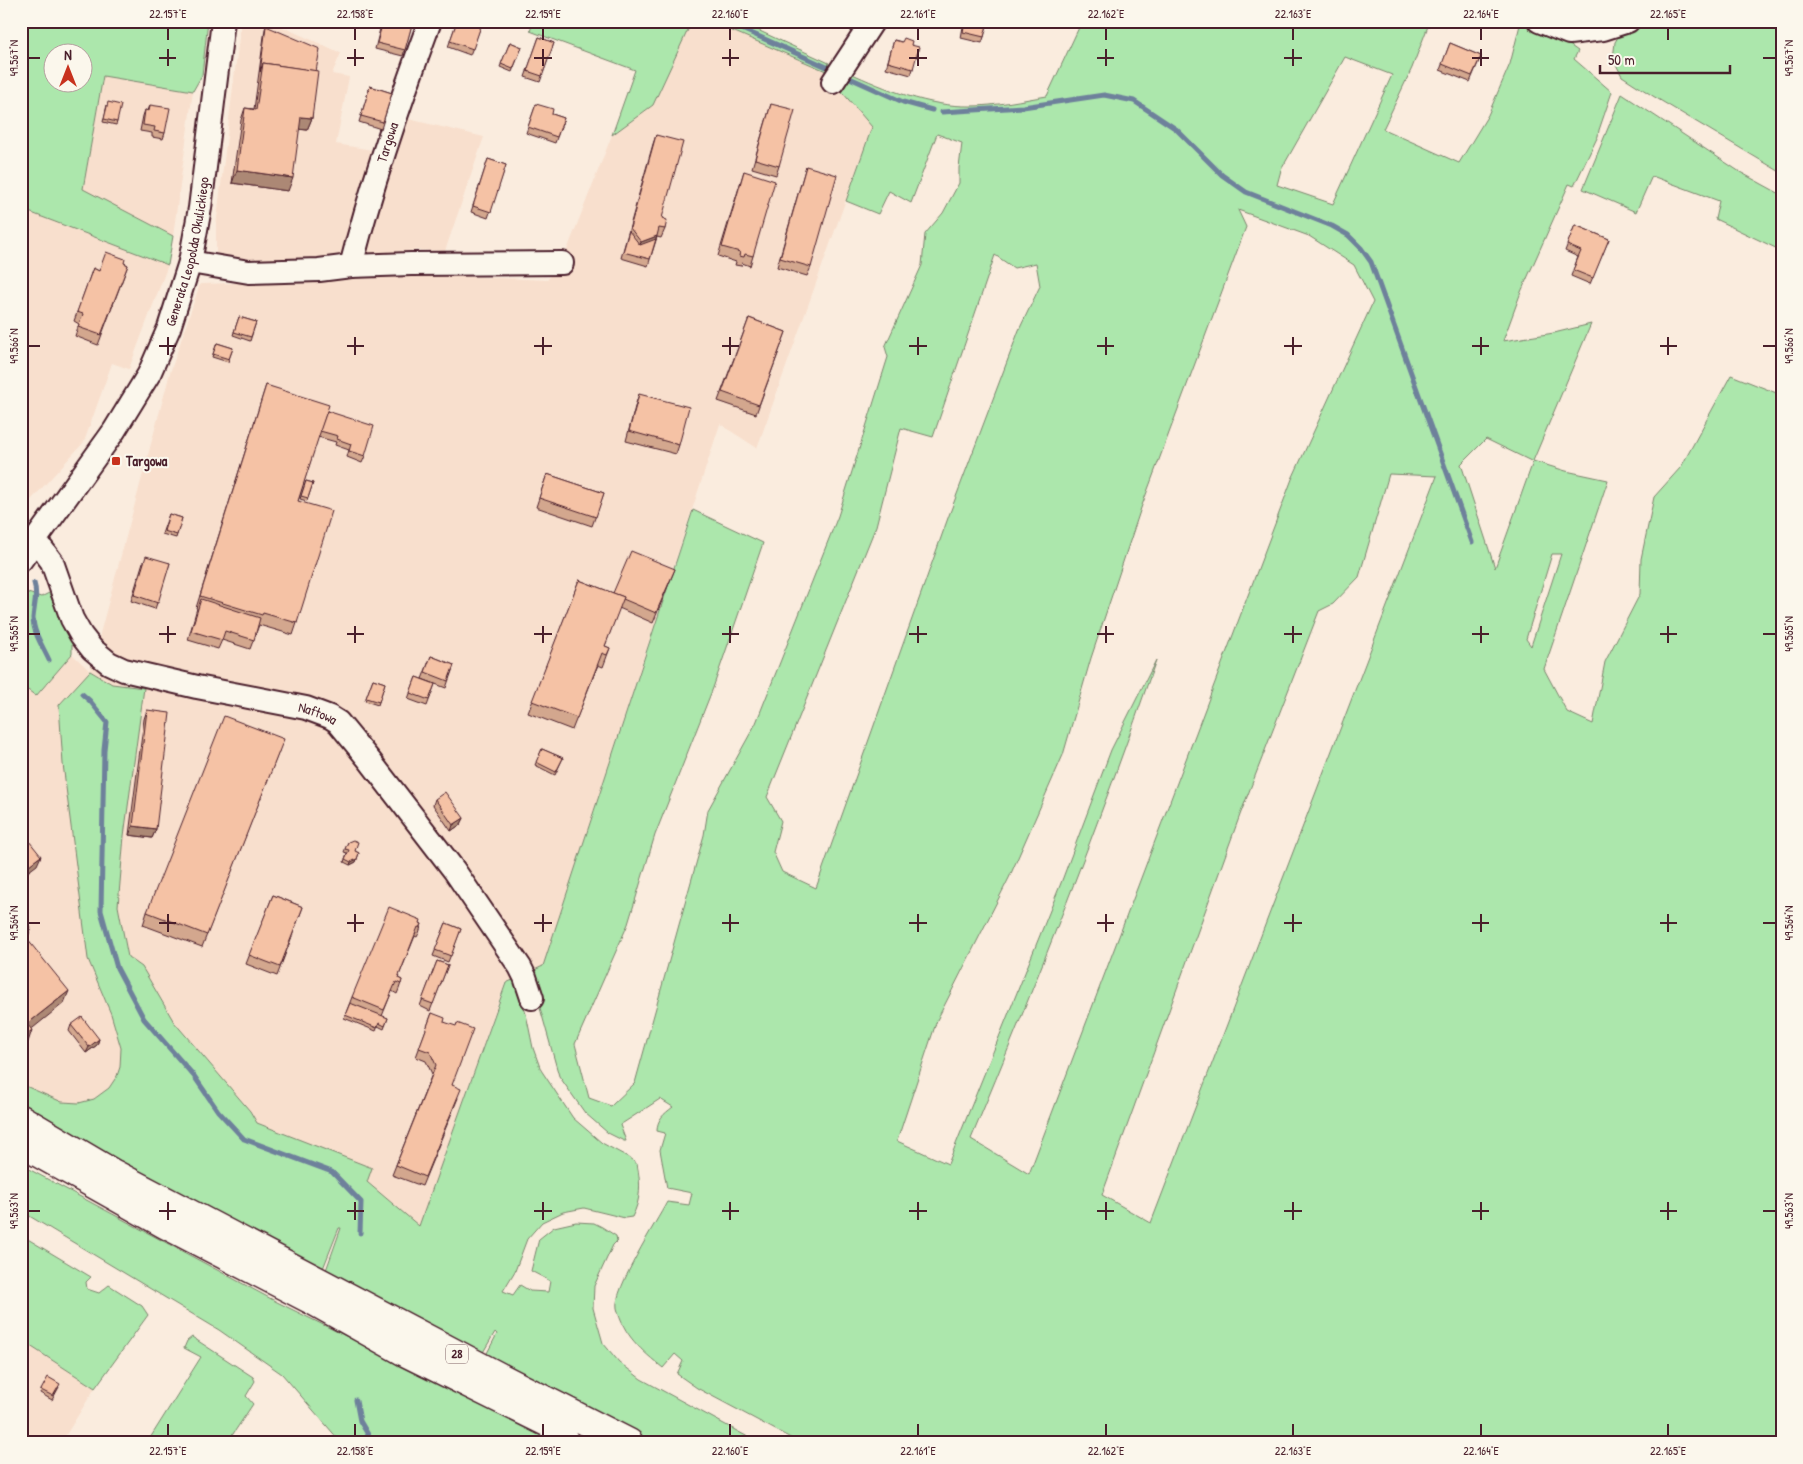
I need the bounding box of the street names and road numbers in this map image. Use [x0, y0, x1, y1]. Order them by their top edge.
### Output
street label: Targowa [371, 119, 403, 165]
street label: Generała Leopolda Okulickiego [160, 175, 213, 329]
street label: Naftowa [297, 697, 342, 729]
road number: 28 [446, 1345, 468, 1364]

